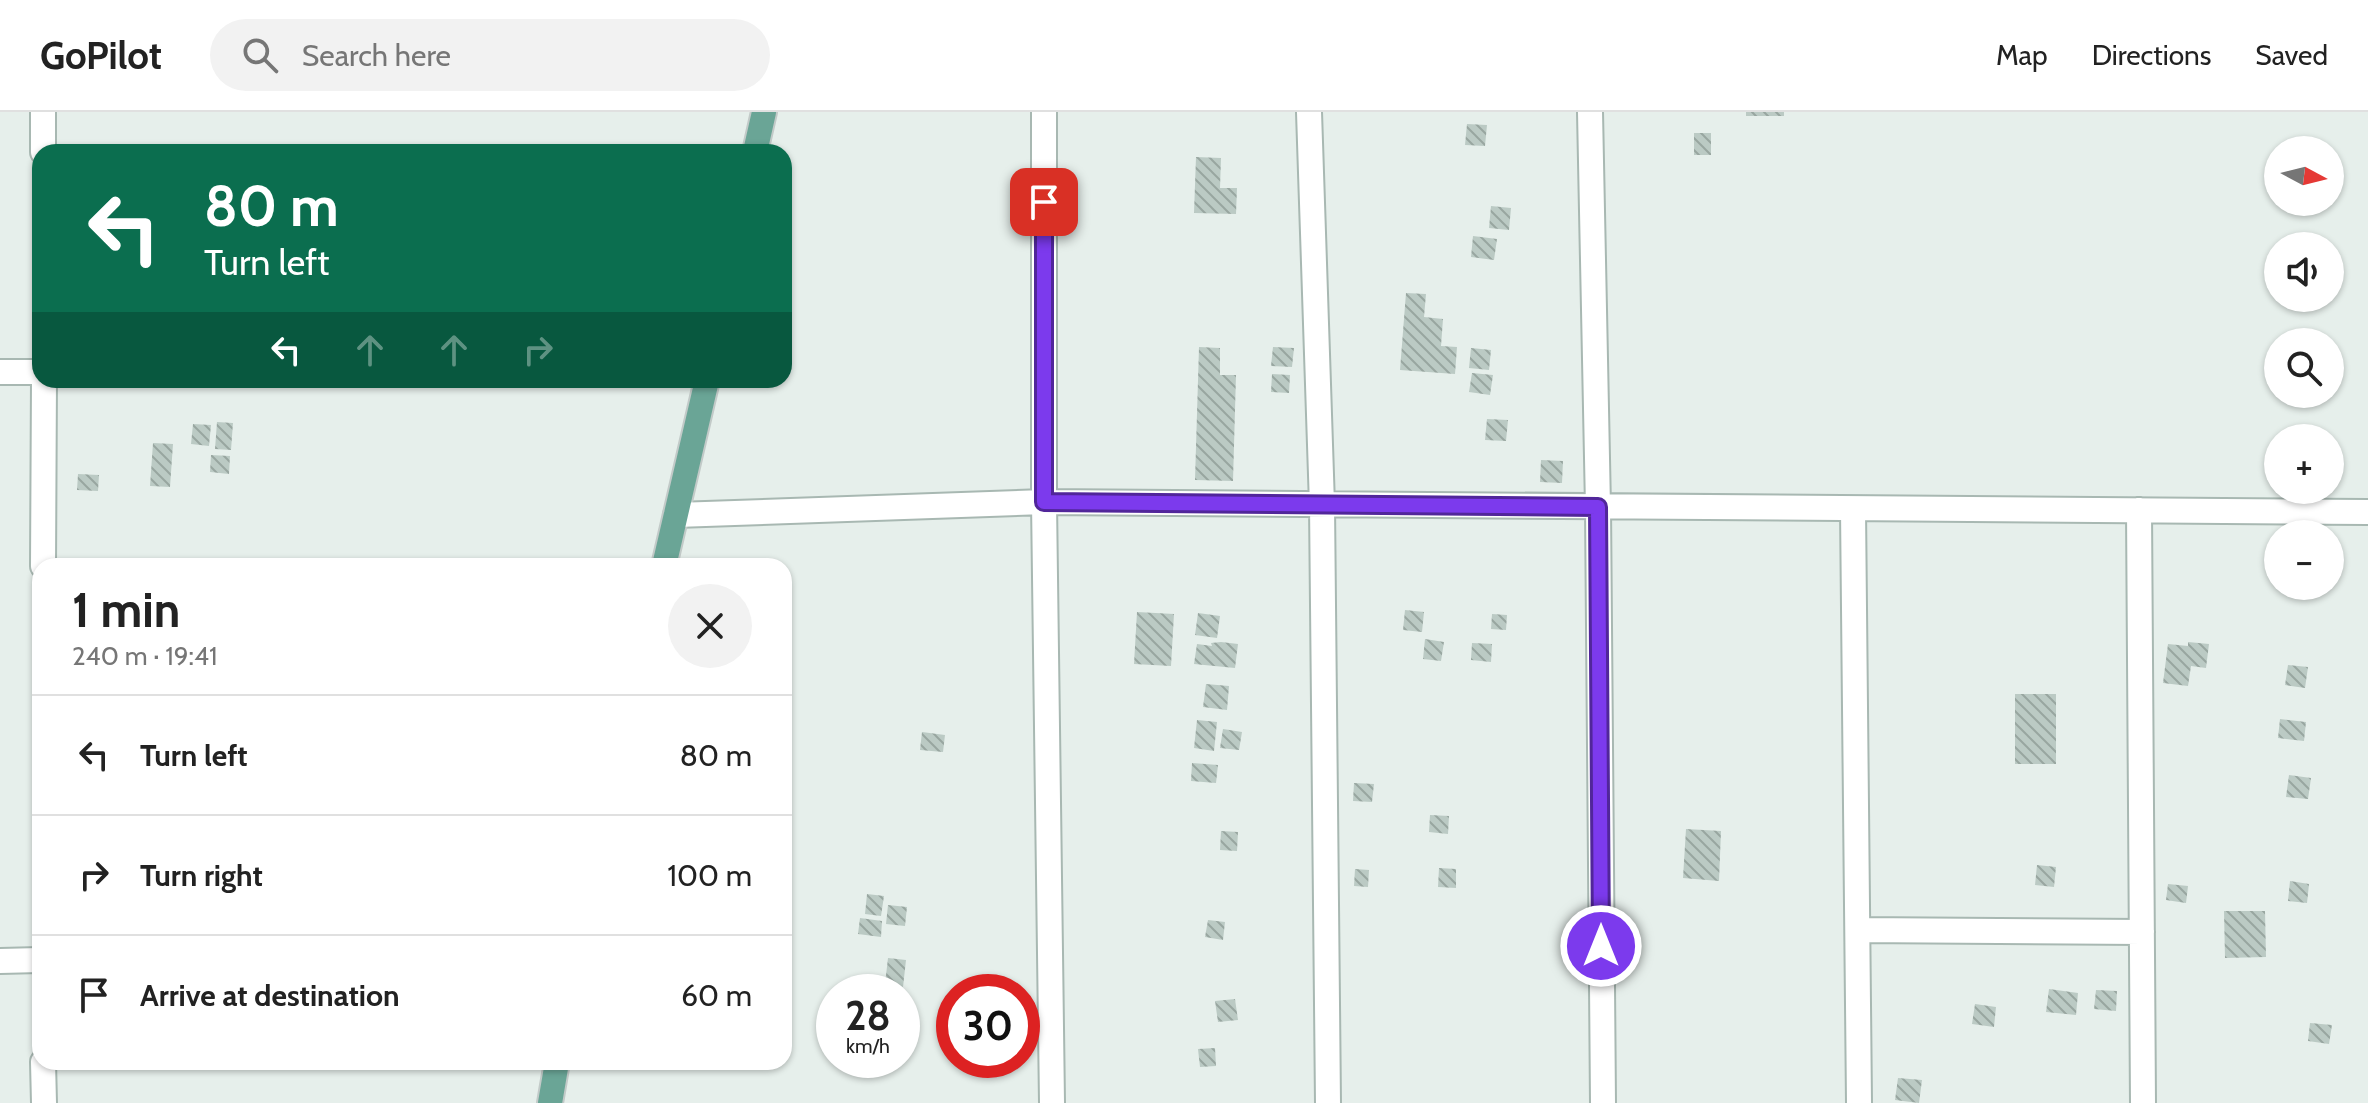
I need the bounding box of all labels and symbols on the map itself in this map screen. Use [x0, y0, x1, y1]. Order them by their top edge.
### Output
north arrow [2264, 136, 2344, 216]
pin [1010, 168, 1078, 236]
position arrow [1559, 904, 1643, 988]
speed limit sign: 30 [936, 974, 1040, 1078]

